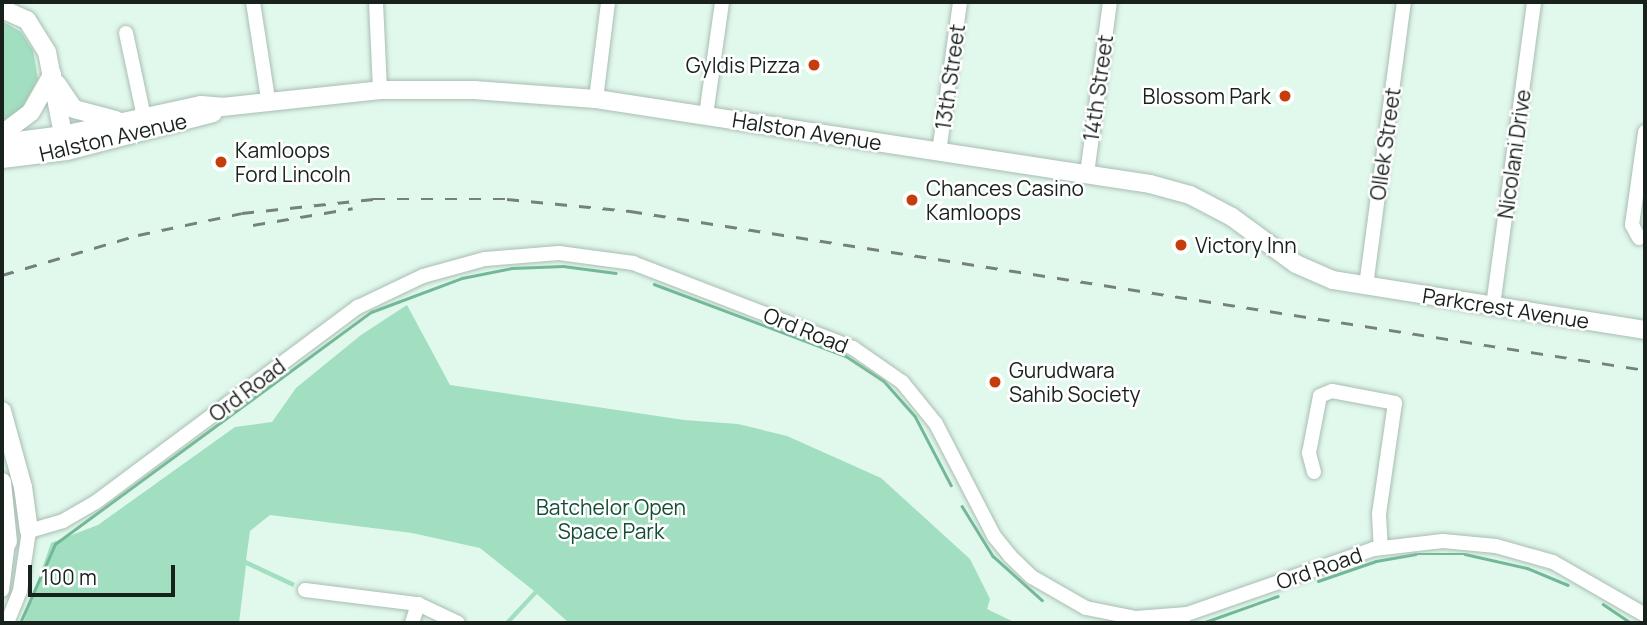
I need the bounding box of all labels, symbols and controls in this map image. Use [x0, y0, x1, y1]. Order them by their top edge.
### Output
street label: 13th Street [930, 22, 970, 132]
street label: 14th Street [1078, 33, 1118, 143]
place label: Gyldis Pizza [686, 52, 800, 78]
marker: Gyldis Pizza [806, 57, 822, 73]
place label: Blossom Park [1143, 83, 1271, 109]
street label: Ollek Street [1365, 86, 1405, 202]
marker: Blossom Park [1277, 88, 1293, 104]
street label: Nicolani Drive [1492, 88, 1536, 220]
street label: Halston Avenue [730, 107, 884, 155]
street label: Halston Avenue [37, 108, 189, 166]
place label: Kamloops Ford Lincoln [235, 137, 351, 187]
marker: Kamloops Ford Lincoln [213, 154, 229, 170]
place label: Chances Casino Kamloops [926, 175, 1084, 225]
marker: Chances Casino Kamloops [904, 192, 920, 208]
place label: Victory Inn [1195, 232, 1297, 258]
marker: Victory Inn [1173, 237, 1189, 253]
street label: Parkcrest Avenue [1421, 282, 1591, 334]
street label: Ord Road [760, 302, 852, 358]
street label: Ord Road [204, 353, 290, 427]
place label: Gurudwara Sahib Society [1009, 357, 1141, 407]
marker: Gurudwara Sahib Society [987, 374, 1003, 390]
park label: Batchelor Open Space Park [536, 494, 686, 544]
street label: Ord Road [1273, 542, 1365, 594]
scale bar [32, 552, 178, 596]
text: 100 m [41, 563, 97, 591]

